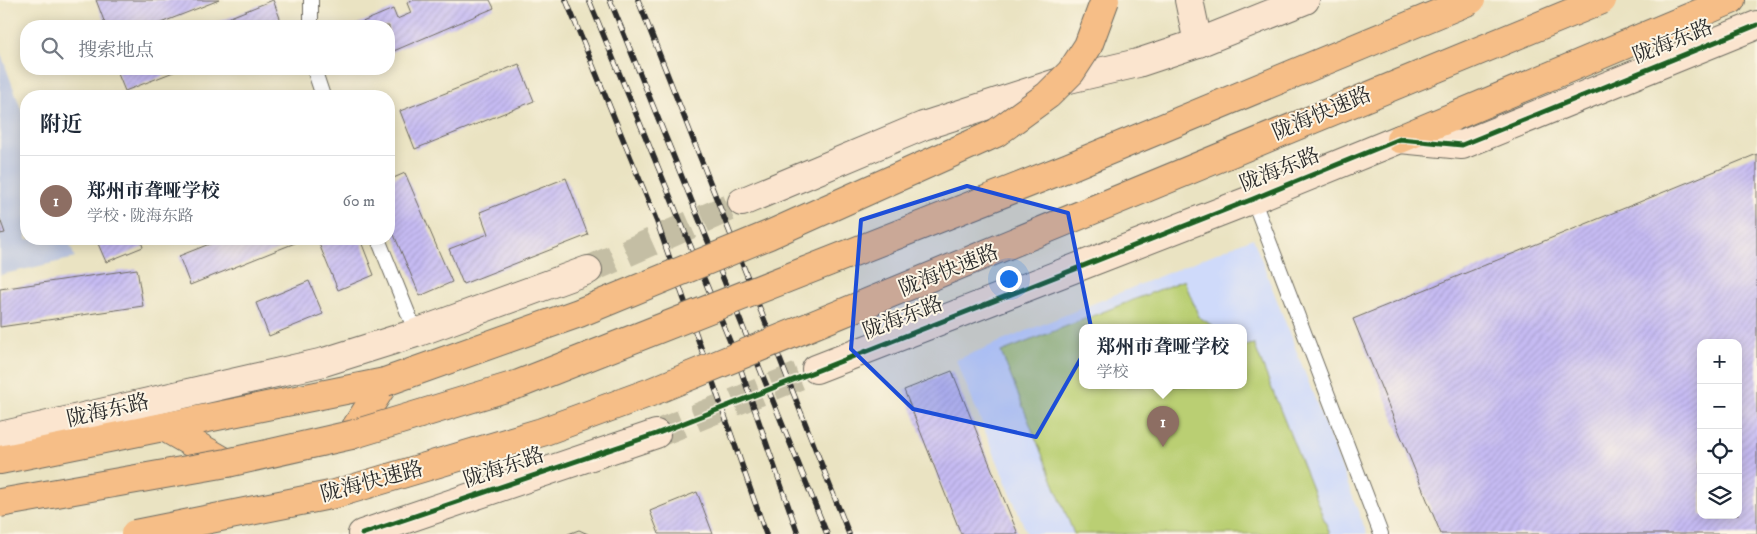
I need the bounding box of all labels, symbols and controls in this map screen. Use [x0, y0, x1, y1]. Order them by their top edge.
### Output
street label: 陇海东路 [1629, 14, 1717, 70]
search box [20, 20, 395, 75]
icon: search [38, 34, 66, 62]
text: 搜索地点 [78, 39, 154, 62]
street label: 陇海快速路 [1269, 82, 1375, 146]
text: 附近 [40, 112, 82, 138]
street label: 陇海东路 [1236, 142, 1324, 198]
text: 郑州市聋哑学校 [87, 180, 220, 203]
text: 1 [53, 191, 59, 211]
text: 60 m [343, 191, 375, 211]
text: 学校 · 陇海东路 [87, 206, 194, 226]
street label: 陇海快速路 [895, 239, 1003, 303]
your location [996, 266, 1022, 292]
street label: 陇海东路 [859, 291, 947, 345]
popup [1079, 324, 1247, 389]
text: 郑州市聋哑学校 [1096, 336, 1230, 359]
map controls [1697, 339, 1742, 519]
button: + [1697, 339, 1742, 384]
text: 学校 [1096, 362, 1129, 382]
button: − [1697, 384, 1742, 429]
street label: 陇海东路 [64, 389, 152, 433]
pin: 1 [1147, 406, 1179, 447]
button: locate [1697, 429, 1742, 474]
street label: 陇海东路 [460, 442, 548, 494]
street label: 陇海快速路 [318, 456, 426, 508]
button: layers [1697, 474, 1742, 519]

